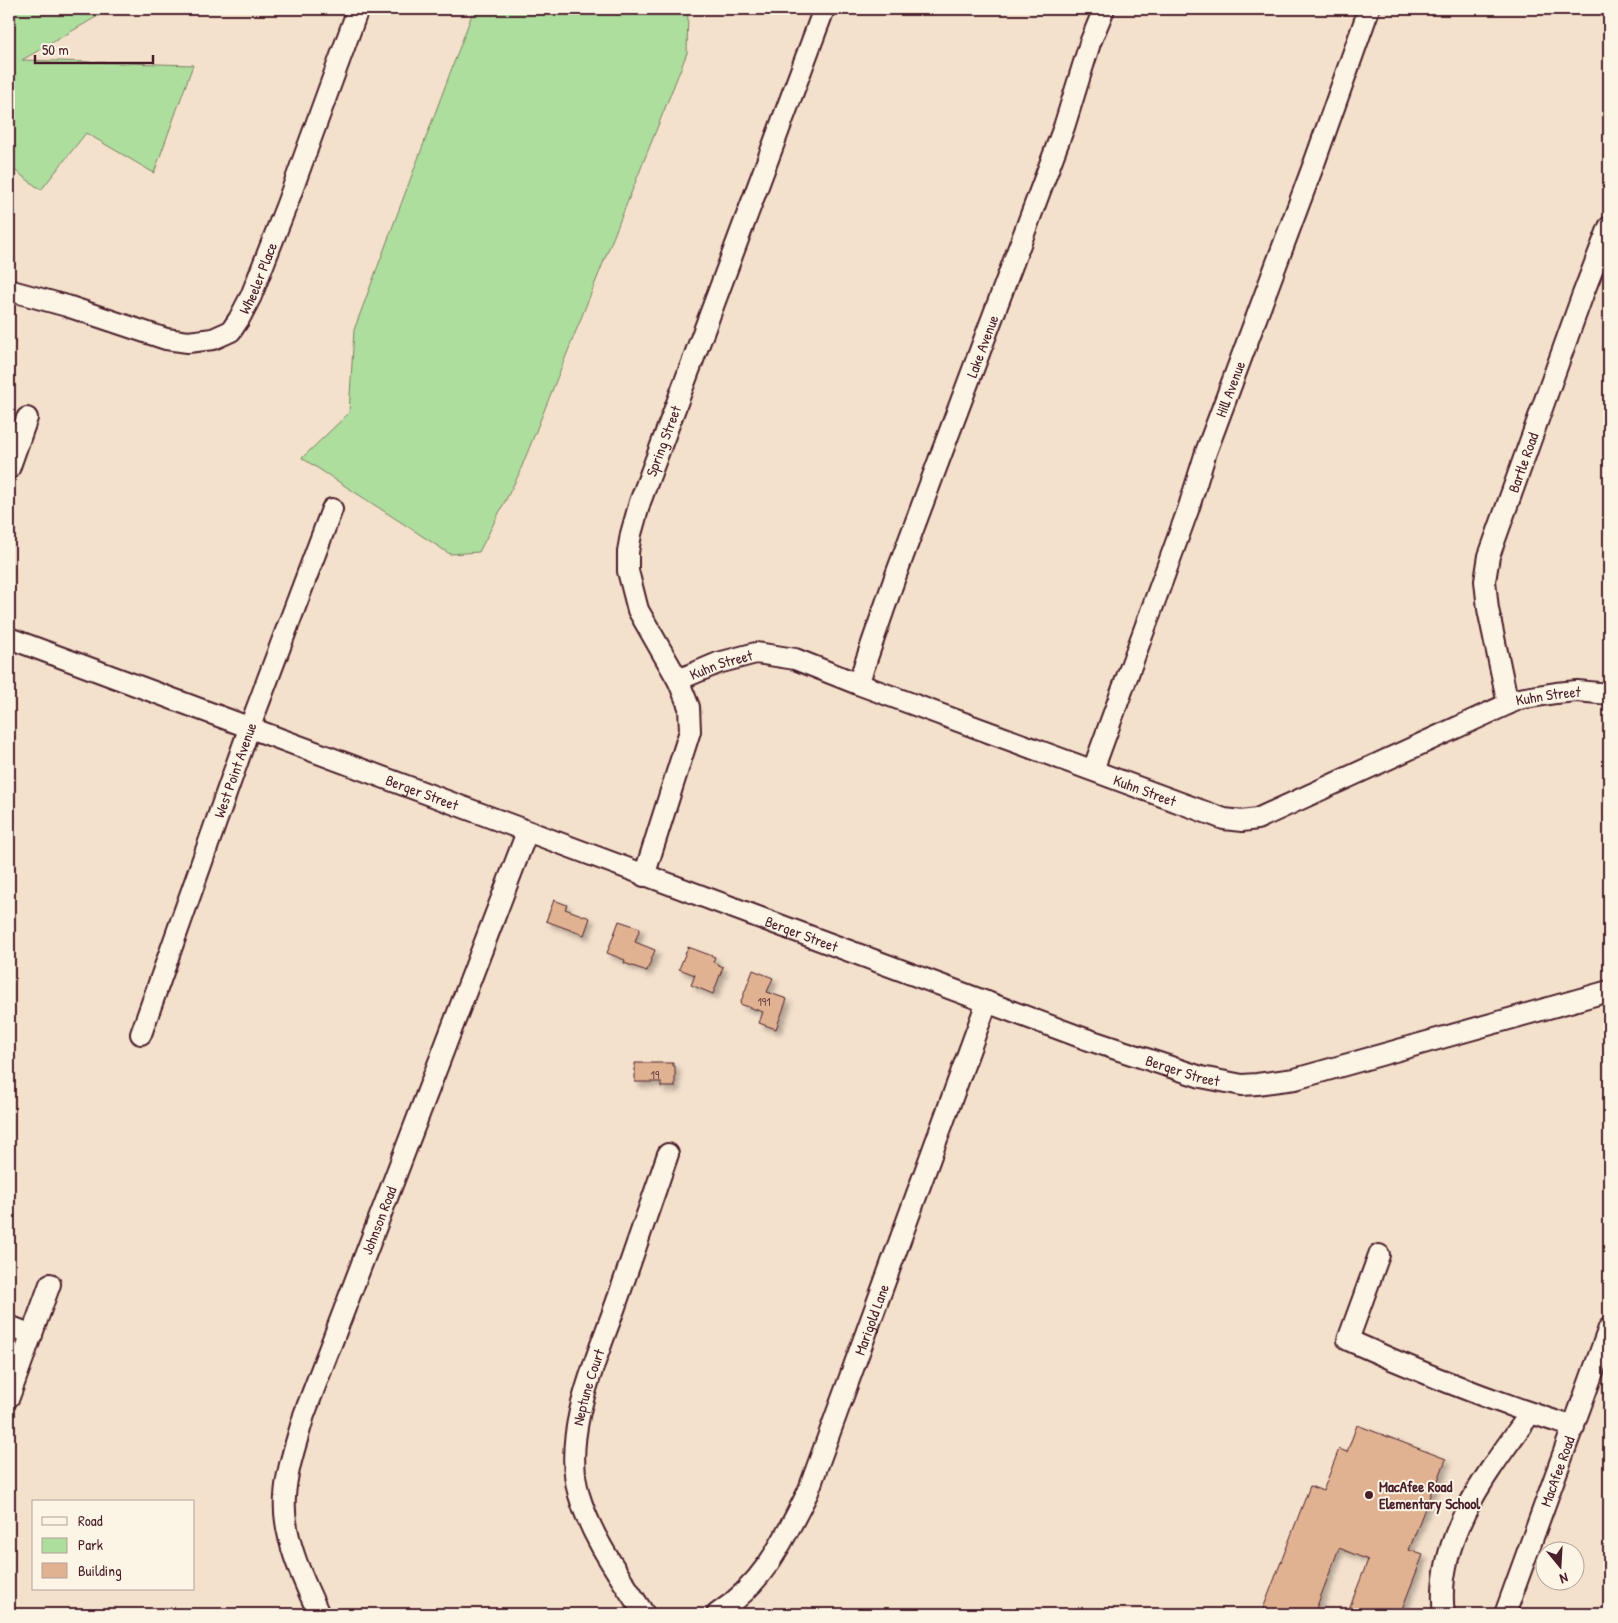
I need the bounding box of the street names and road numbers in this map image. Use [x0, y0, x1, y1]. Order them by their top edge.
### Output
street label: Wheeler Place [233, 239, 282, 317]
street label: Lake Avenue [961, 312, 1003, 380]
street label: Hill Avenue [1210, 358, 1250, 420]
street label: Spring Street [640, 402, 686, 479]
street label: Bartle Road [1502, 429, 1543, 495]
street label: Kuhn Street [686, 644, 756, 684]
street label: Kuhn Street [1514, 680, 1582, 710]
street label: West Point Avenue [208, 719, 261, 821]
street label: Berger Street [383, 769, 462, 815]
street label: Kuhn Street [1111, 769, 1180, 811]
street label: Berger Street [762, 910, 842, 957]
street label: Berger Street [1143, 1049, 1222, 1091]
street label: Johnson Road [356, 1183, 401, 1257]
street label: Marigold Lane [848, 1281, 894, 1358]
street label: Neptune Court [567, 1345, 609, 1427]
street label: MacAfee Road [1535, 1433, 1579, 1509]

